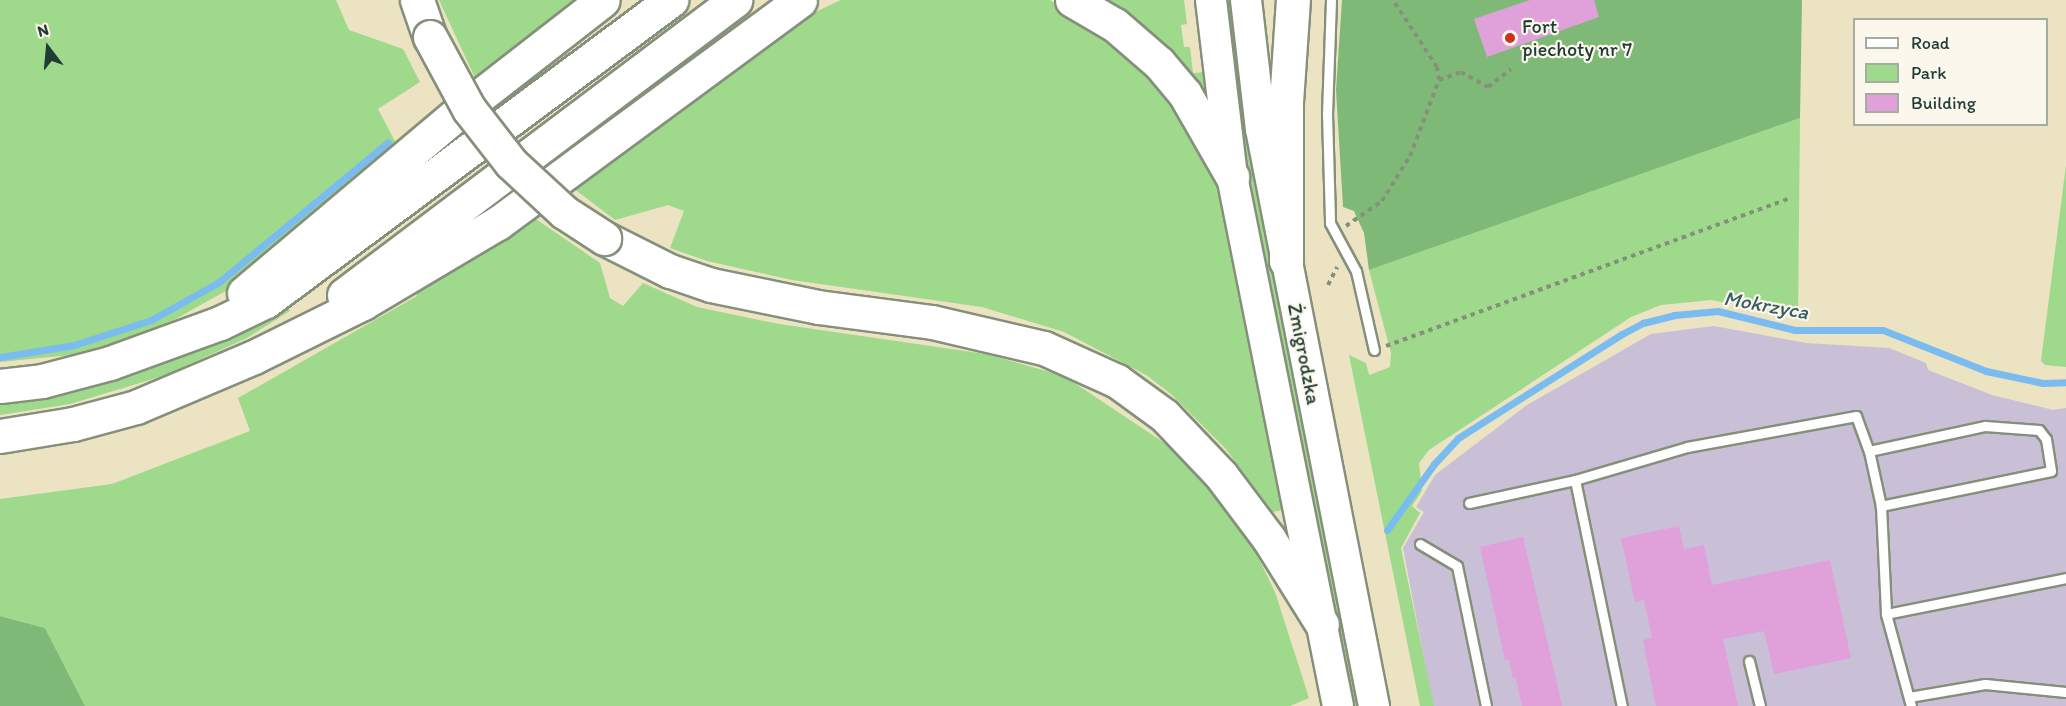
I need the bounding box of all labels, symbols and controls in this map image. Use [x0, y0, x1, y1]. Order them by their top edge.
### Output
place label: Fort piechoty nr 7 [1522, 14, 1632, 61]
north arrow [18, 18, 78, 78]
legend [1853, 18, 2048, 126]
text: N [35, 20, 51, 41]
marker: Fort piechoty nr 7 [1503, 31, 1517, 45]
text: Road [1911, 32, 1950, 54]
text: Park [1911, 62, 1946, 84]
text: Building [1911, 92, 1976, 114]
water label: Mokrzyca [1722, 285, 1810, 325]
street label: Żmigrodzka [1282, 301, 1326, 407]

